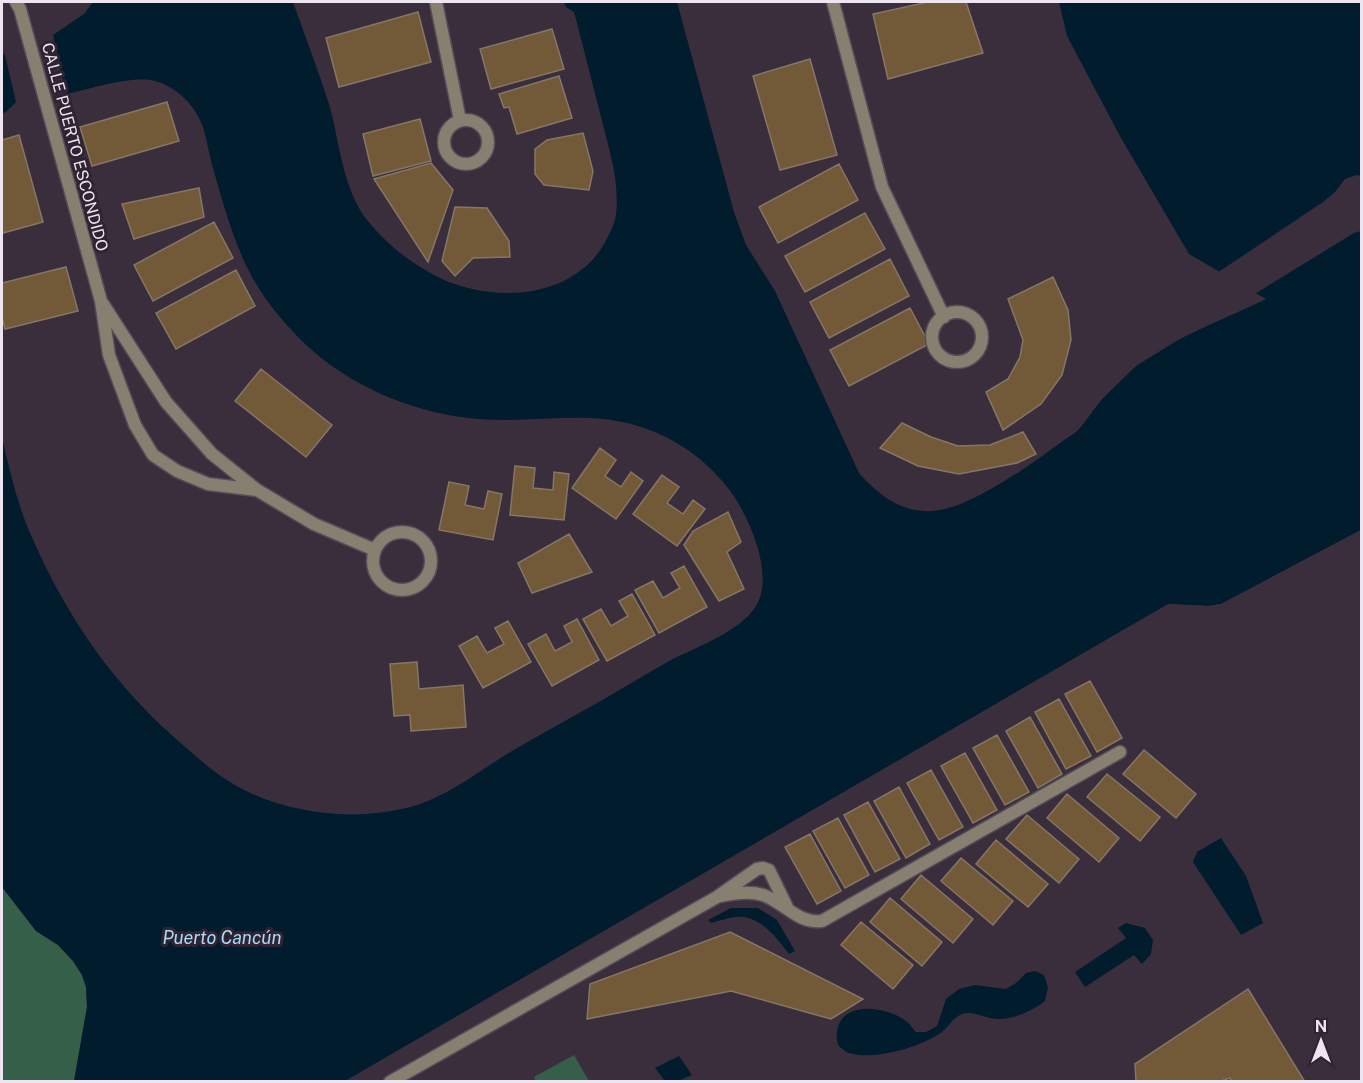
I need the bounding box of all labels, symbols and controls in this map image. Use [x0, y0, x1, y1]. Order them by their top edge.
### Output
street label: CALLE PUERTO ESCONDIDO [38, 41, 112, 253]
water label: Puerto Cancún [162, 927, 282, 948]
north arrow [1291, 1011, 1351, 1071]
text: N [1315, 1017, 1327, 1036]

